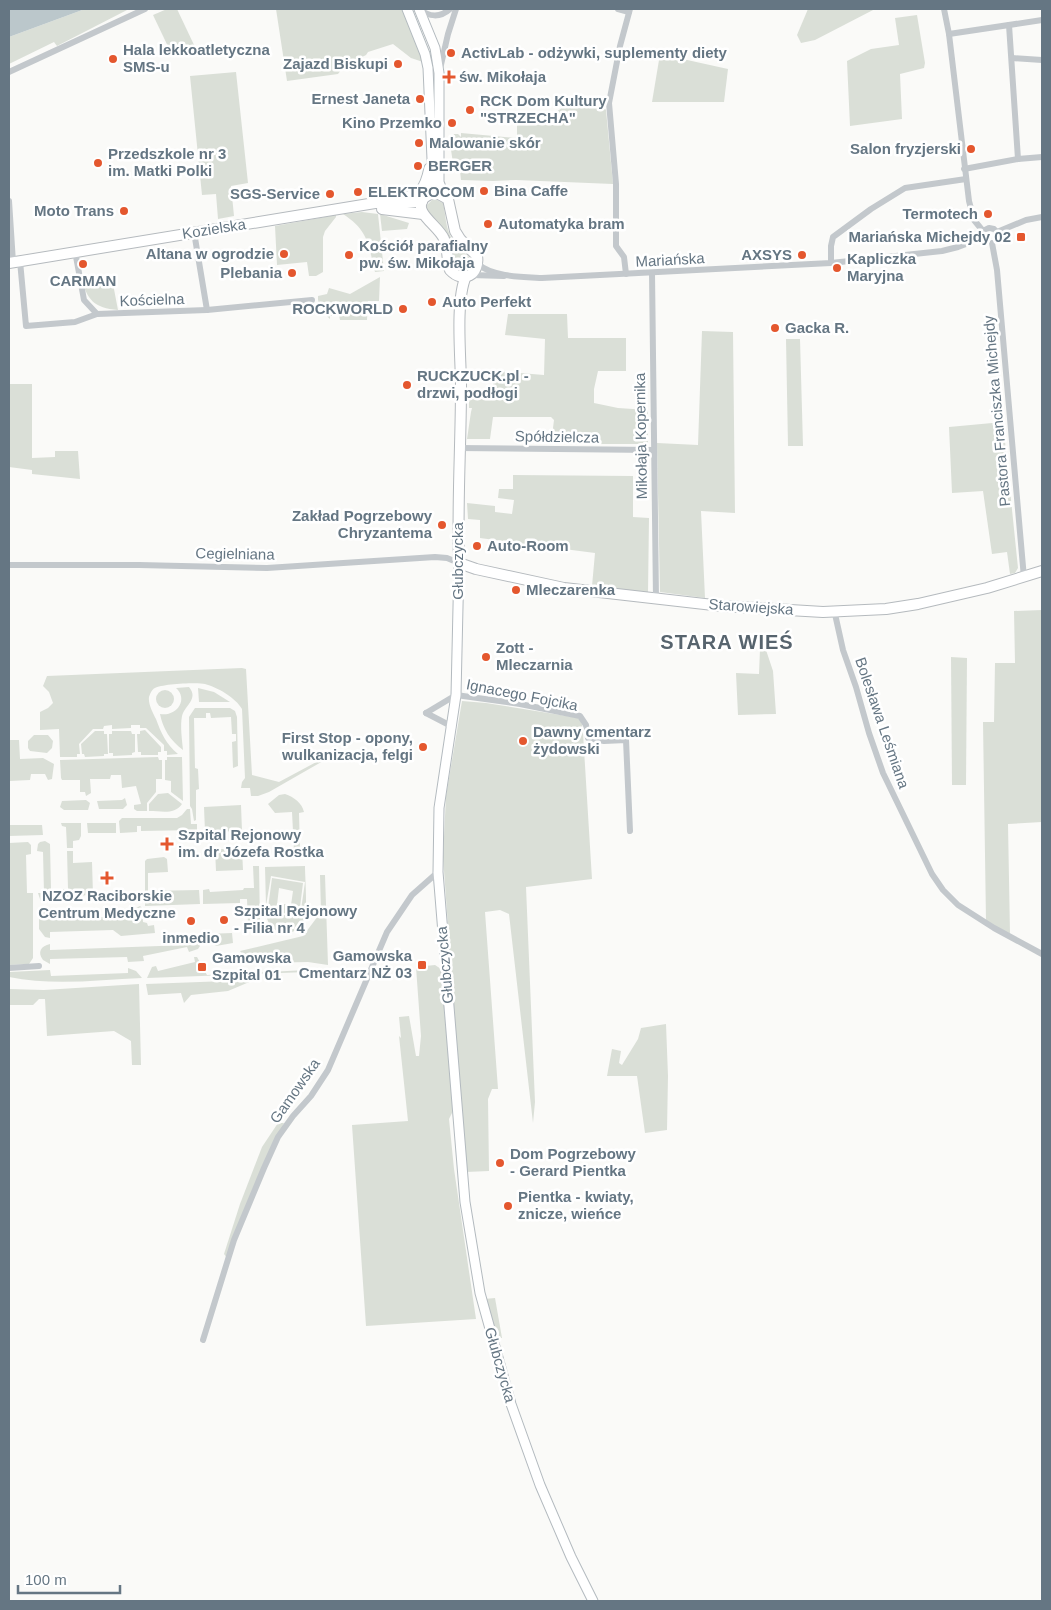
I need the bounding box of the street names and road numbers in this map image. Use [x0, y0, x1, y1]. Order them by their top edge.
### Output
street label: Kozielska [181, 215, 248, 242]
street label: Mariańska [635, 249, 706, 270]
street label: Kościelna [119, 290, 185, 309]
street label: Pastora Franciszka Michejdy [980, 314, 1013, 507]
street label: Mikołaja Kopernika [631, 372, 650, 500]
street label: Spółdzielcza [515, 427, 600, 446]
street label: Głubczycka [449, 522, 466, 600]
street label: Cegielniana [195, 544, 275, 563]
street label: Starowiejska [708, 595, 795, 618]
street label: Bolesława Leśmiana [852, 655, 913, 791]
street label: Ignacego Fojcika [465, 675, 580, 714]
street label: Głubczycka [433, 925, 456, 1004]
street label: Gamowska [266, 1055, 323, 1126]
street label: Głubczycka [482, 1325, 520, 1405]

